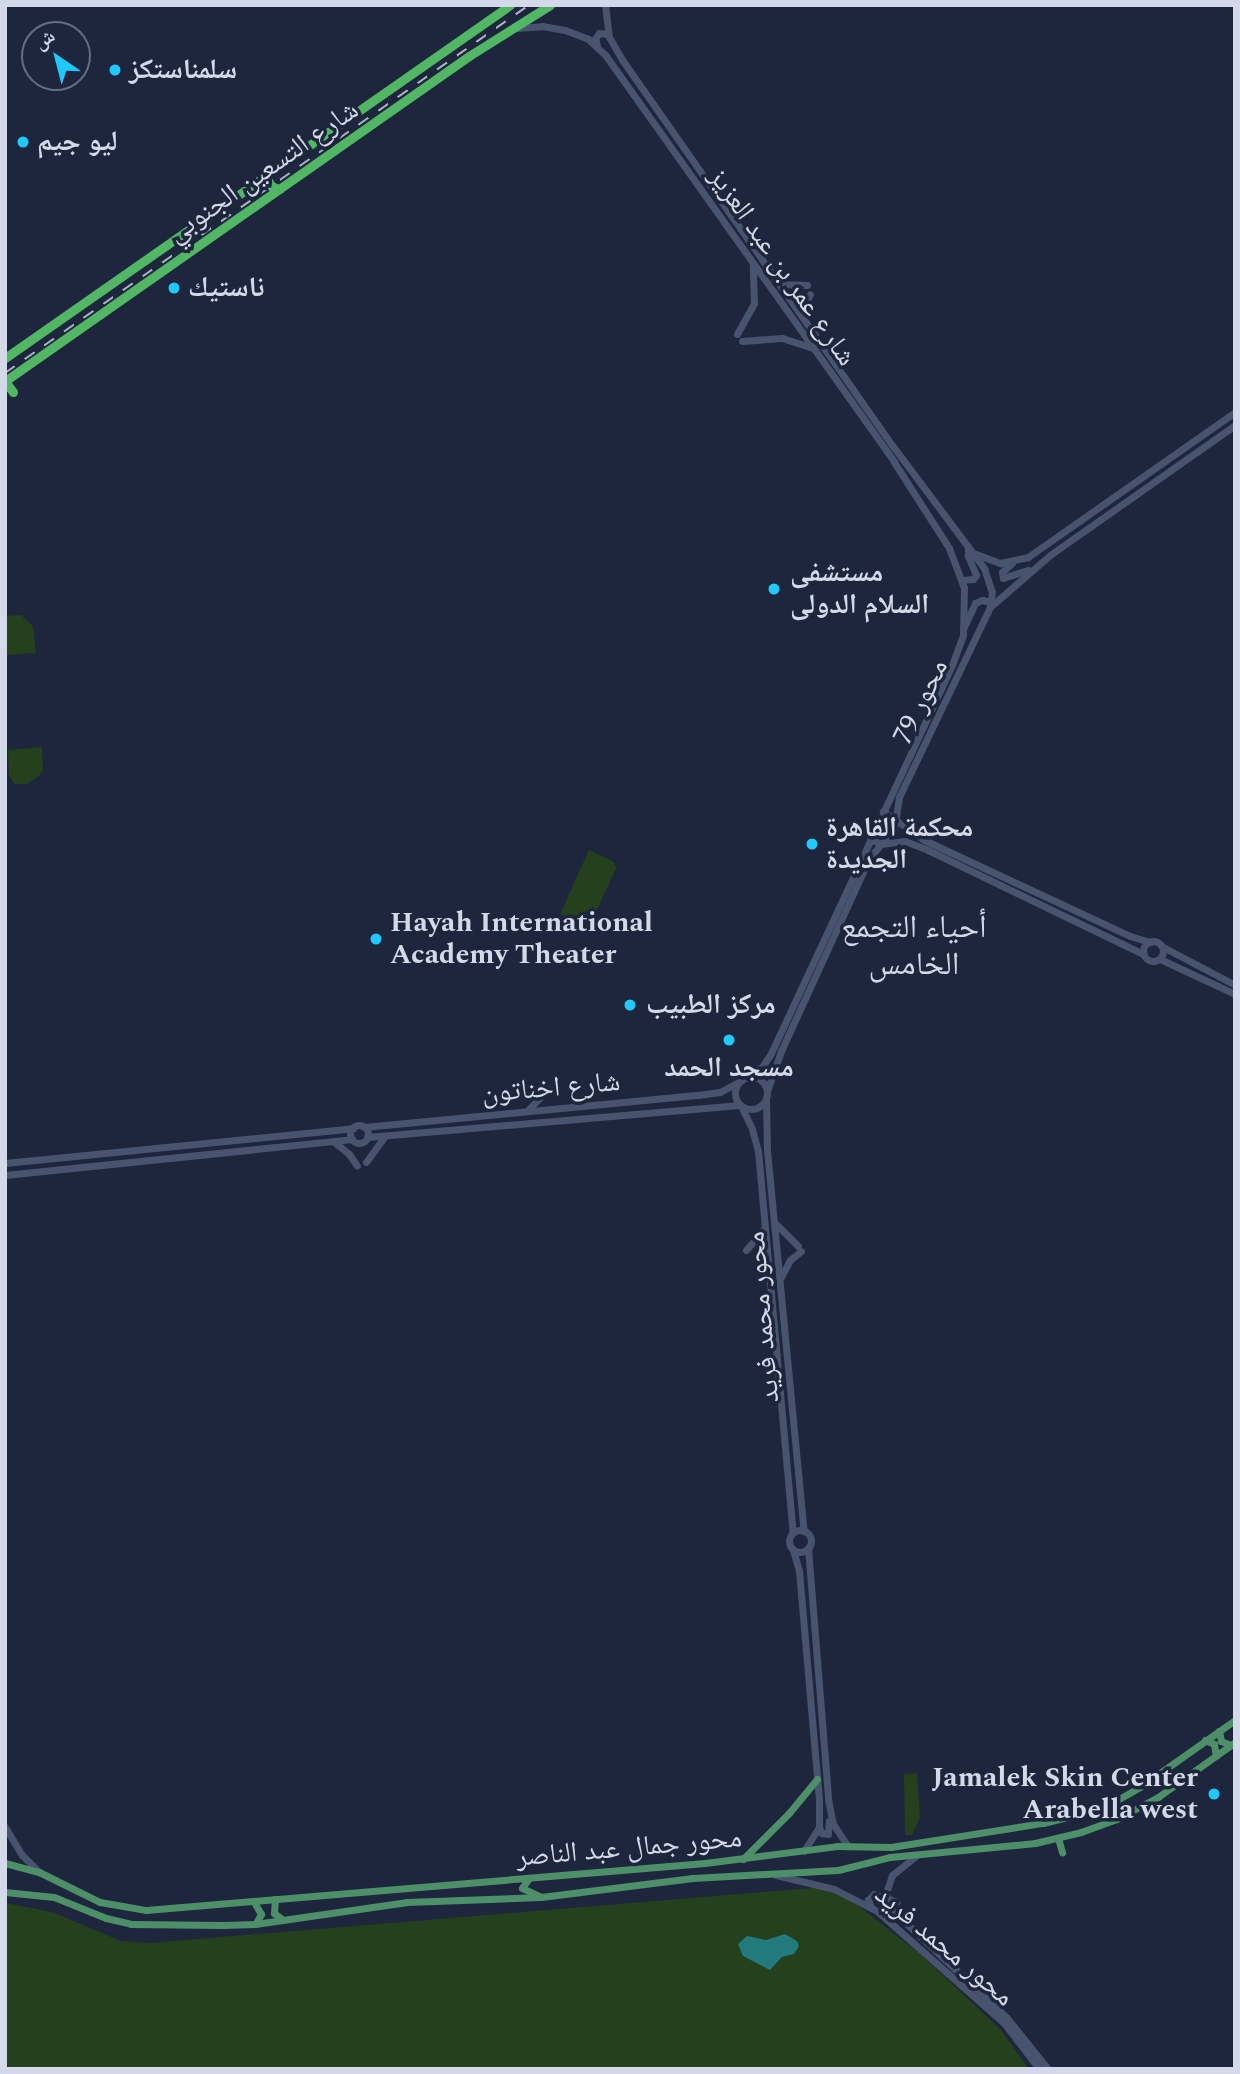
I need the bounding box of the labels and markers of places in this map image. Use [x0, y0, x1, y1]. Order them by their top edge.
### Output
place label: سلمناستكز [129, 53, 237, 87]
marker: سلمناستكز [107, 62, 123, 78]
place label: ليو جيم [37, 125, 118, 159]
marker: ليو جيم [15, 134, 31, 150]
place label: ناستيك [188, 271, 264, 305]
marker: ناستيك [166, 280, 182, 296]
place label: مستشفى السلام الدولى [790, 556, 929, 622]
marker: مستشفى السلام الدولى [764, 579, 784, 599]
place label: محكمة القاهرة الجديدة [826, 811, 973, 877]
marker: محكمة القاهرة الجديدة [804, 836, 820, 852]
place label: Hayah International Academy Theater [390, 906, 653, 972]
marker: Hayah International Academy Theater [368, 931, 384, 947]
place label: مركز الطبيب [646, 988, 776, 1022]
marker: مركز الطبيب [620, 995, 640, 1015]
marker: مسجد الحمد [721, 1032, 737, 1048]
place label: مسجد الحمد [664, 1051, 794, 1085]
place label: Jamalek Skin Center Arabella west [932, 1761, 1198, 1827]
marker: Jamalek Skin Center Arabella west [1204, 1784, 1224, 1804]

